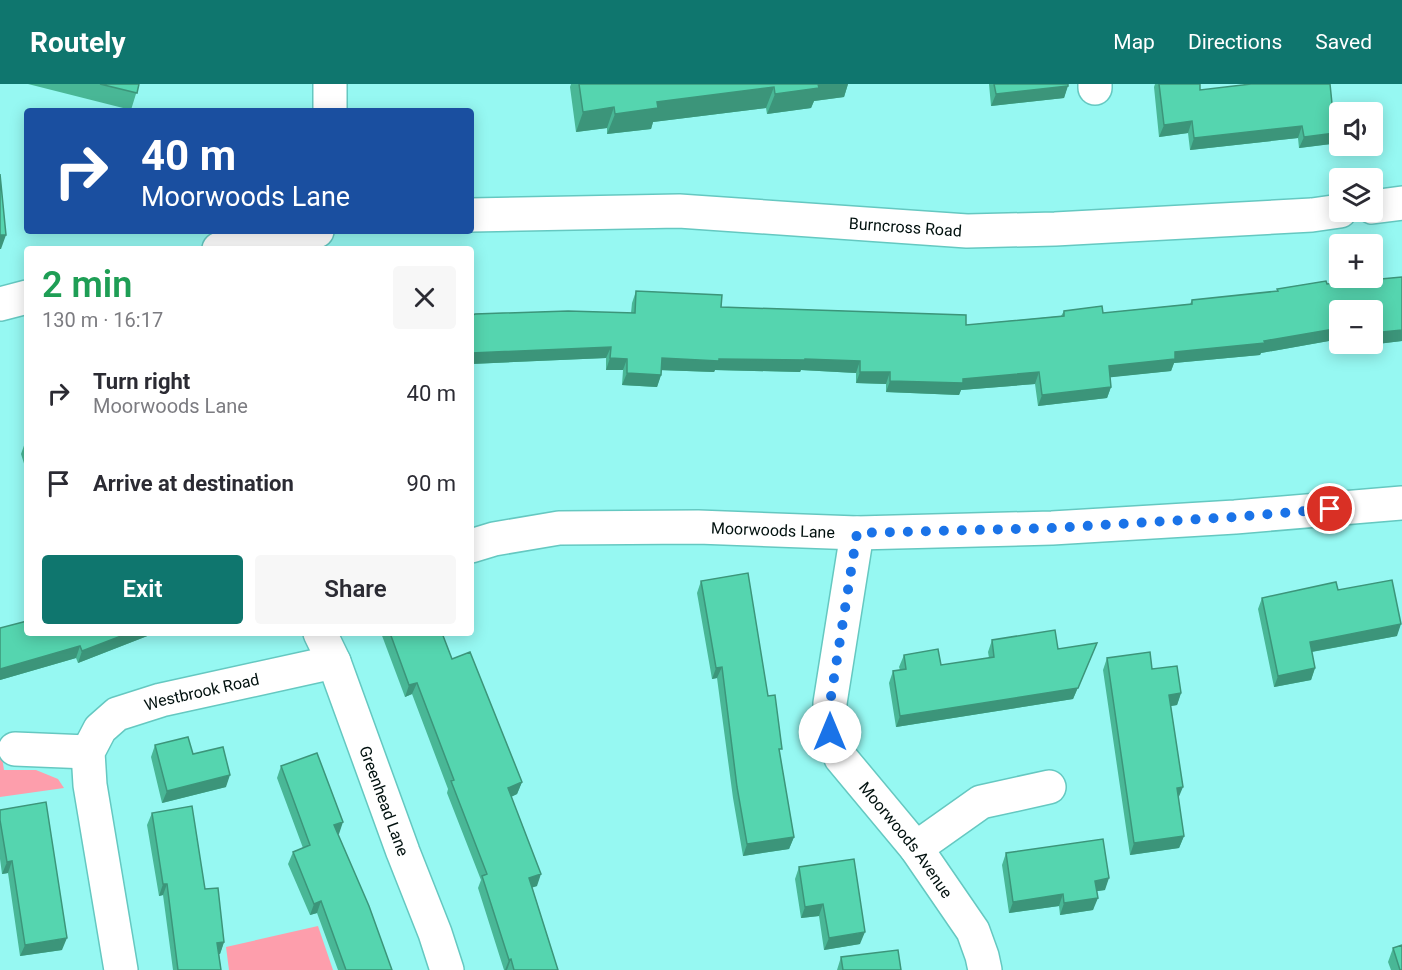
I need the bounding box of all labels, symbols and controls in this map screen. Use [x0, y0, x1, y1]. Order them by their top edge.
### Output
text: Routely [30, 26, 126, 59]
text: Map [1113, 30, 1155, 54]
text: Directions [1188, 30, 1282, 54]
text: Saved [1315, 30, 1372, 54]
map controls [1329, 102, 1383, 354]
button: sound [1329, 102, 1383, 156]
text: 40 m [141, 131, 236, 180]
icon: right [42, 132, 120, 210]
button: layers [1329, 168, 1383, 222]
text: Moorwoods Lane [141, 181, 350, 213]
street label: Burncross Road [848, 213, 962, 240]
button: + [1329, 234, 1383, 288]
text: 2 min [42, 264, 132, 306]
button: close [393, 266, 456, 329]
button: − [1329, 300, 1383, 354]
text: 130 m · 16:17 [42, 308, 163, 332]
text: Turn right [93, 369, 190, 394]
icon: right [42, 377, 75, 410]
text: 40 m [407, 381, 456, 406]
text: Moorwoods Lane [93, 394, 248, 418]
icon: arrive [42, 467, 75, 500]
text: Arrive at destination [93, 471, 294, 496]
text: 90 m [407, 471, 456, 496]
pin [1304, 483, 1355, 534]
icon: arrive [1313, 492, 1346, 525]
street label: Moorwoods Lane [711, 518, 835, 542]
button: Exit [42, 555, 243, 624]
button: Share [255, 555, 456, 624]
street label: Westbrook Road [142, 669, 261, 714]
position arrow [798, 700, 862, 764]
street label: Greenhead Lane [356, 743, 413, 859]
street label: Moorwoods Avenue [855, 778, 957, 901]

